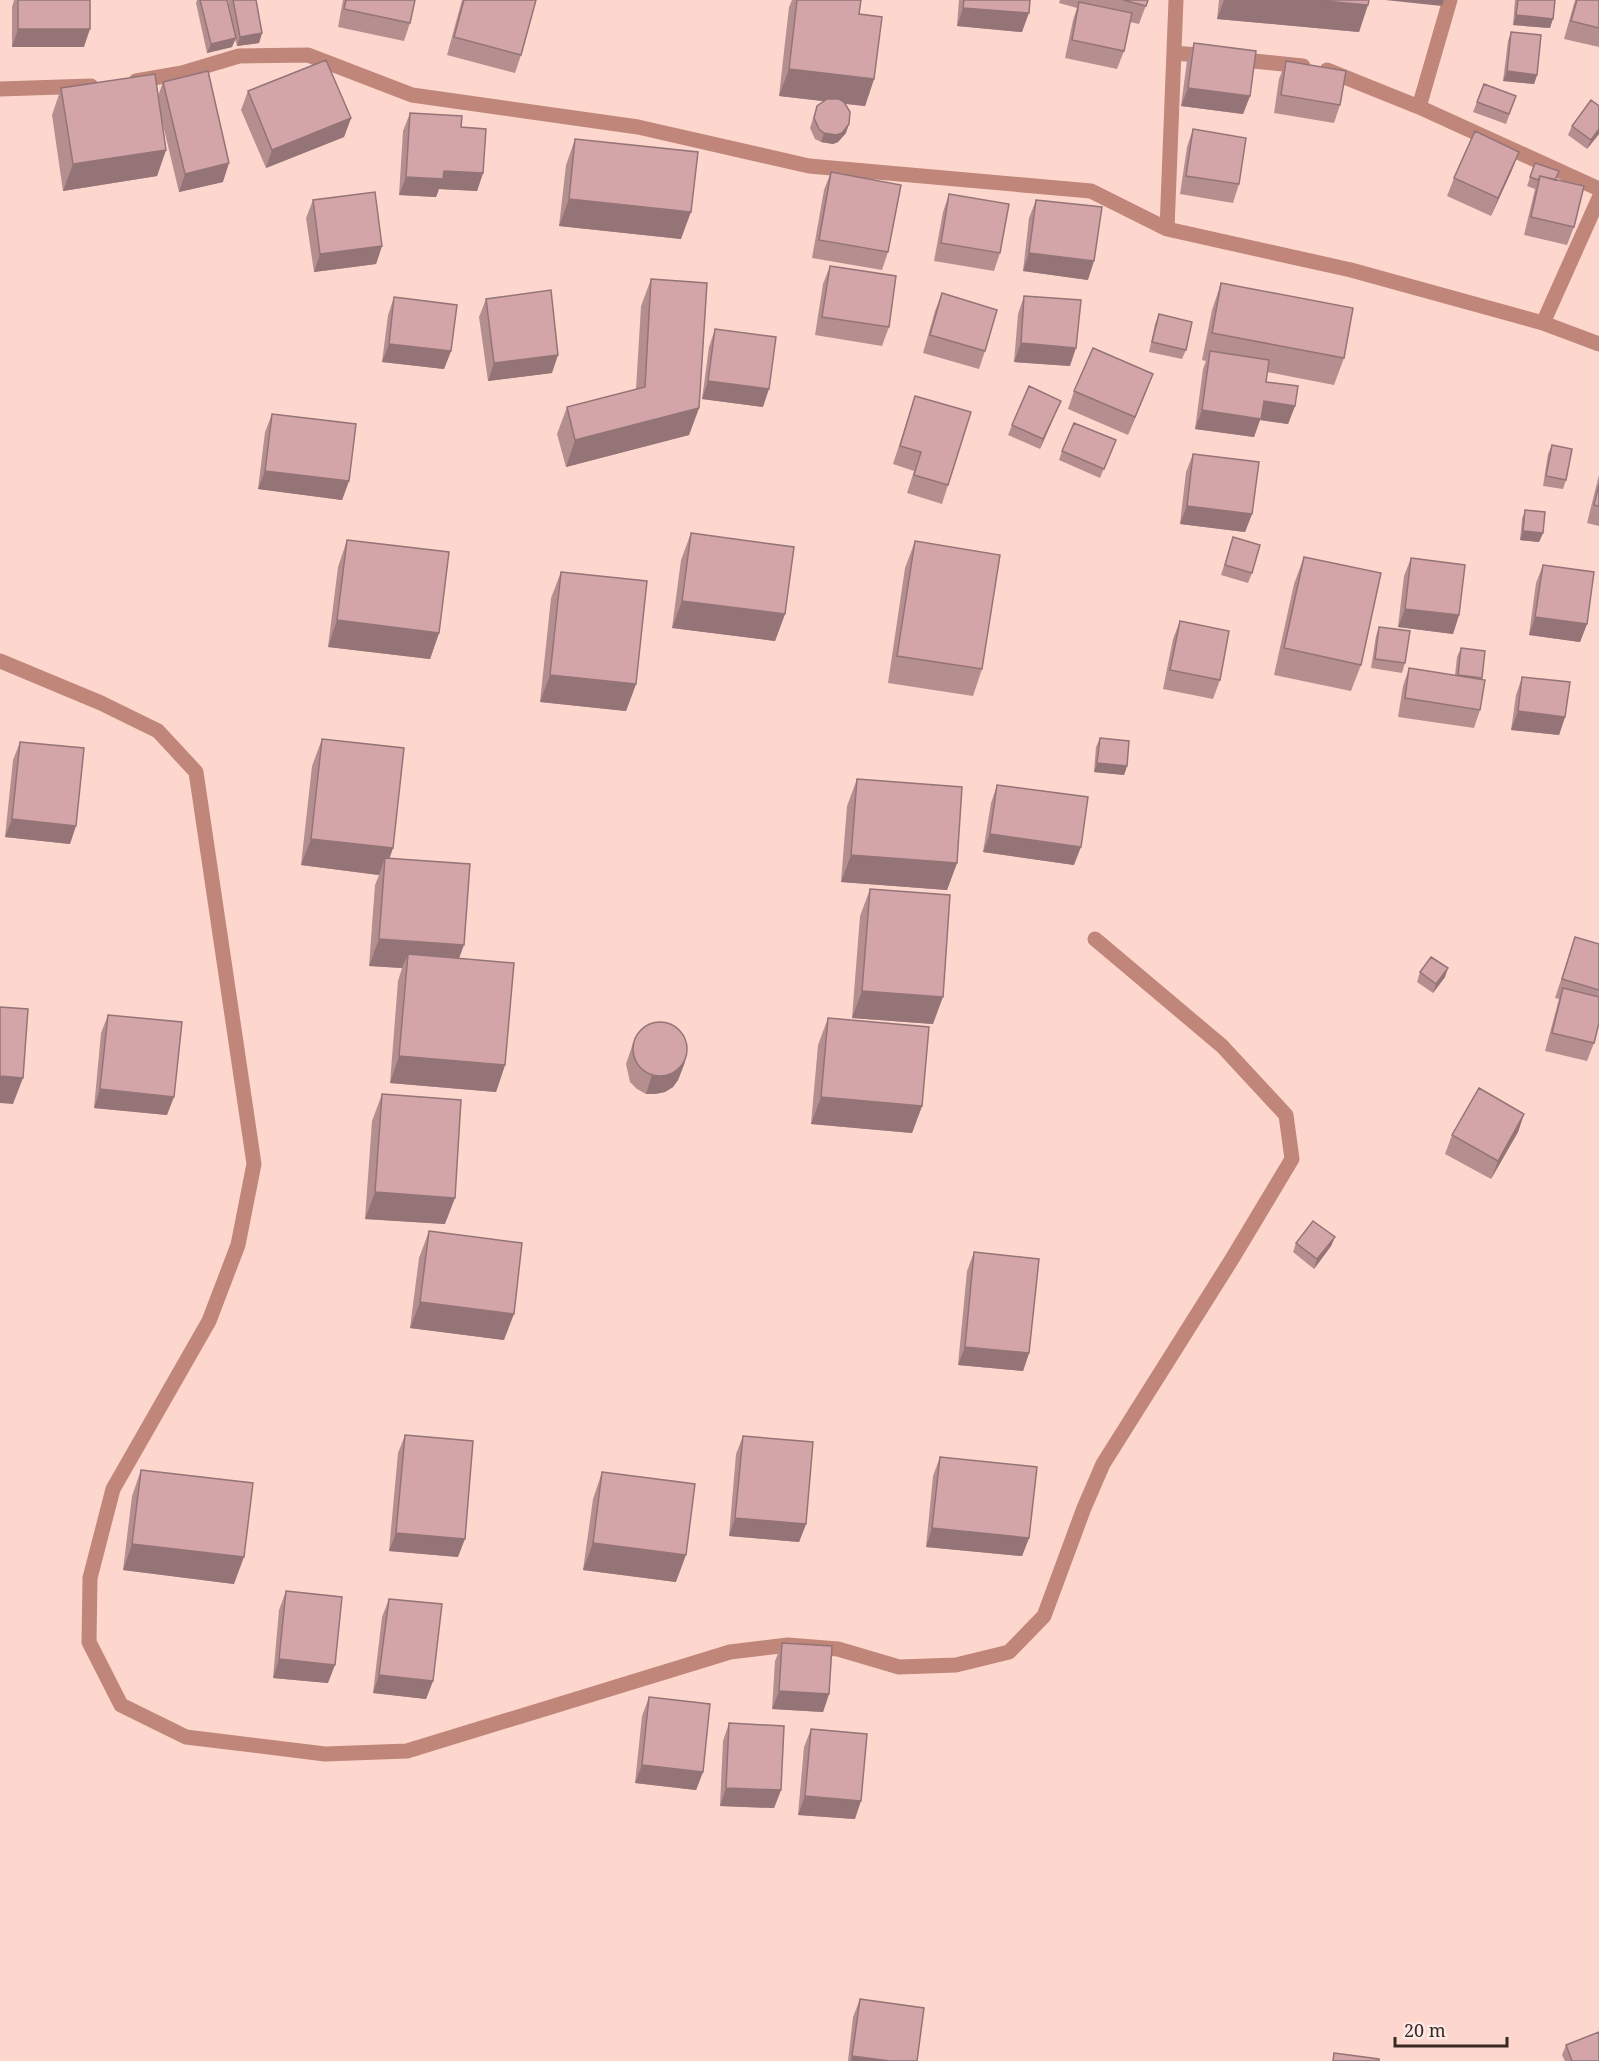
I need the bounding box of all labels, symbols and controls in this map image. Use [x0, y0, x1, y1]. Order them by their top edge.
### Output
scale bar [1395, 2010, 1508, 2048]
text: 20 m [1404, 2018, 1446, 2042]

